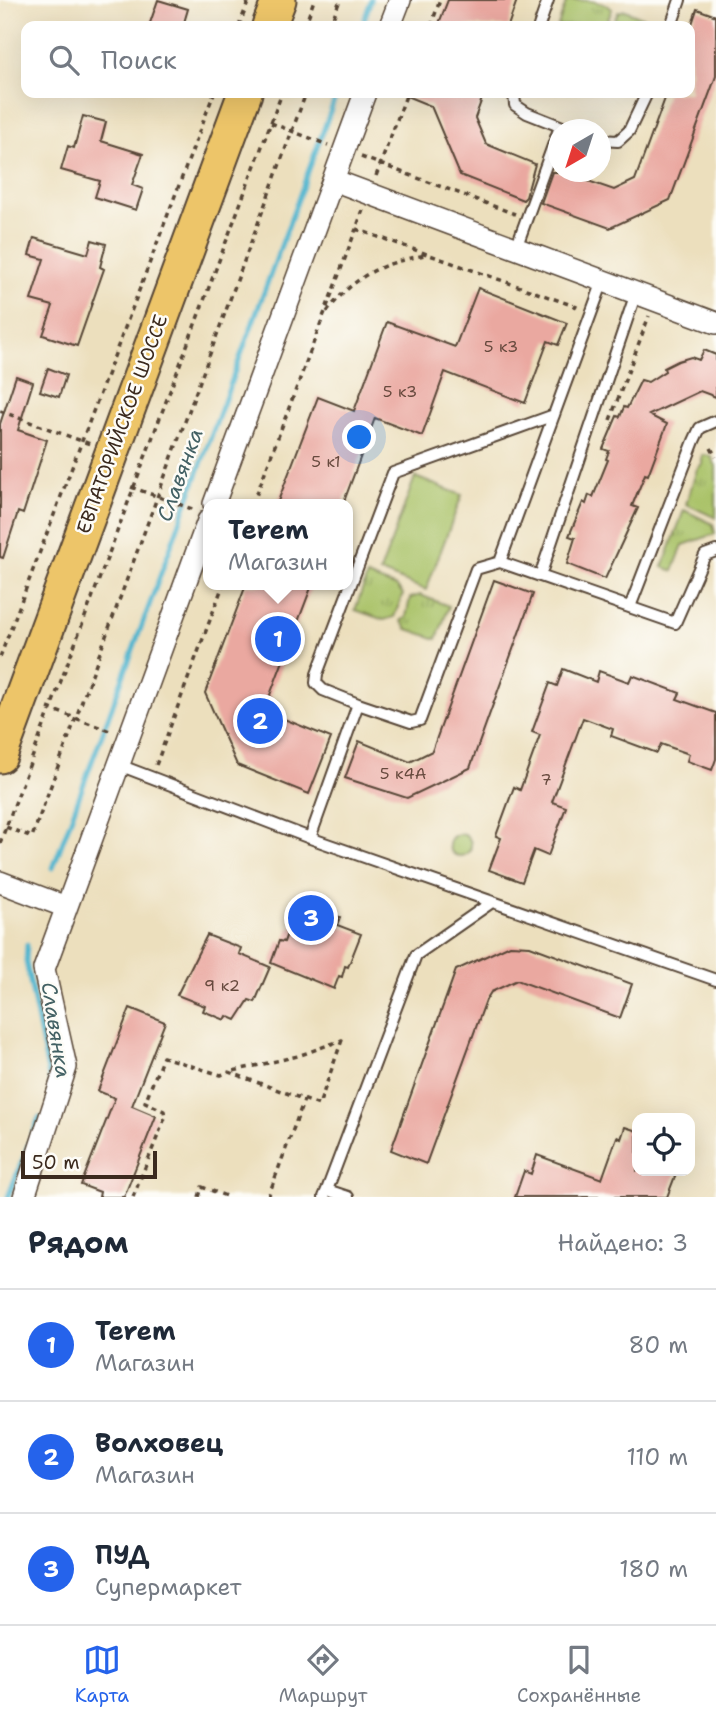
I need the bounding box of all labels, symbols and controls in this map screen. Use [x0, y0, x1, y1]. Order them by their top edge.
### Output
search box [21, 21, 695, 98]
icon: search [45, 41, 83, 79]
text: Поиск [101, 42, 177, 77]
north arrow [548, 119, 611, 182]
street label: ЕВПАТОРИЙСКОЕ ШОССЕ [71, 311, 173, 537]
house number: 5 к3 [484, 336, 518, 357]
house number: 5 к3 [383, 381, 417, 402]
your location [342, 420, 376, 454]
water label: Славянка [150, 425, 210, 525]
house number: 5 к1 [311, 451, 341, 472]
popup [203, 499, 353, 590]
text: Terem [228, 512, 309, 547]
text: Магазин [228, 547, 328, 577]
pin: 1 [255, 613, 301, 665]
pin: 2 [237, 695, 283, 747]
house number: 5 к4А [380, 763, 426, 784]
house number: 7 [540, 769, 552, 790]
pin: 3 [288, 892, 334, 944]
house number: 9 к2 [204, 975, 240, 996]
water label: Славянка [35, 980, 77, 1080]
map controls [632, 1113, 695, 1176]
button: locate [632, 1113, 695, 1176]
scale bar [21, 1148, 158, 1180]
text: 50 m [32, 1150, 80, 1175]
text: Рядом [28, 1222, 128, 1263]
text: Найдено: 3 [558, 1228, 688, 1258]
text: Terem [95, 1313, 176, 1348]
text: 1 [46, 1330, 56, 1360]
text: 80 m [629, 1330, 688, 1360]
text: Магазин [95, 1348, 195, 1378]
text: Волховец [95, 1425, 223, 1460]
text: 2 [43, 1442, 59, 1472]
text: 110 m [626, 1442, 688, 1472]
text: Магазин [95, 1460, 195, 1490]
text: ПУД [95, 1537, 149, 1572]
text: 3 [43, 1554, 59, 1584]
text: 180 m [619, 1554, 688, 1584]
text: Супермаркет [95, 1572, 242, 1602]
tab: Карта [75, 1641, 129, 1708]
tab: Маршрут [279, 1641, 367, 1708]
tab: Сохранённые [517, 1641, 641, 1708]

